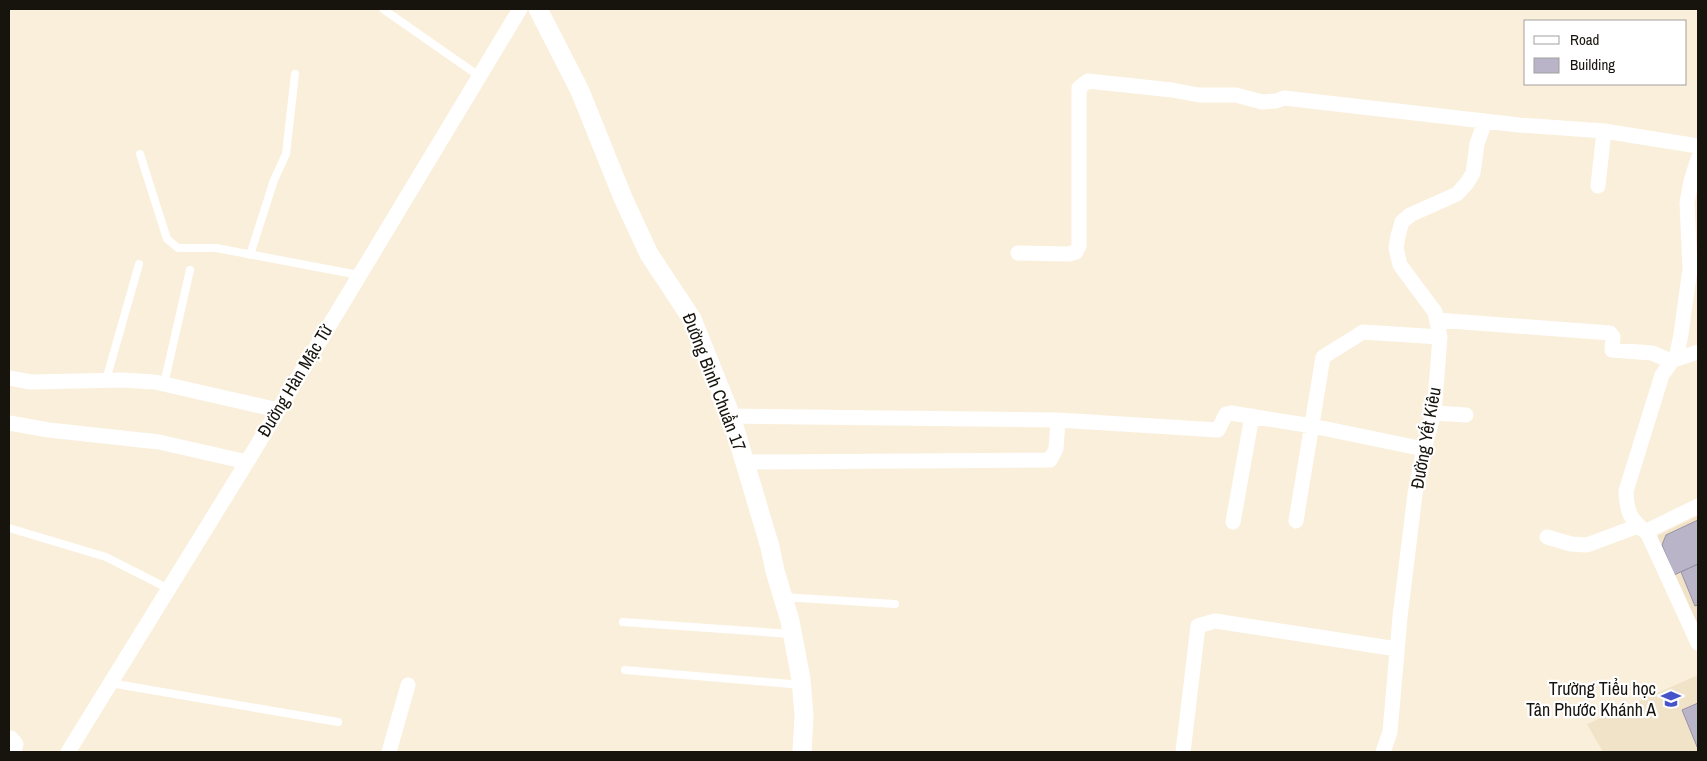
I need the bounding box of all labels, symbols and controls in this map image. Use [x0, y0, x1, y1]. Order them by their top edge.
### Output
legend [1524, 20, 1687, 85]
text: Road [1570, 29, 1599, 50]
text: Building [1570, 54, 1615, 75]
street label: Đường Bình Chuẩn 17 [677, 309, 752, 454]
street label: Đường Hàn Mặc Tử [251, 319, 338, 441]
street label: Đường Yết Kiêu [1404, 385, 1447, 491]
place label: Trường Tiểu học Tân Phước Khánh A [1526, 676, 1656, 722]
school or university icon: Trường Tiểu học Tân Phước Khánh A [1660, 688, 1682, 710]

